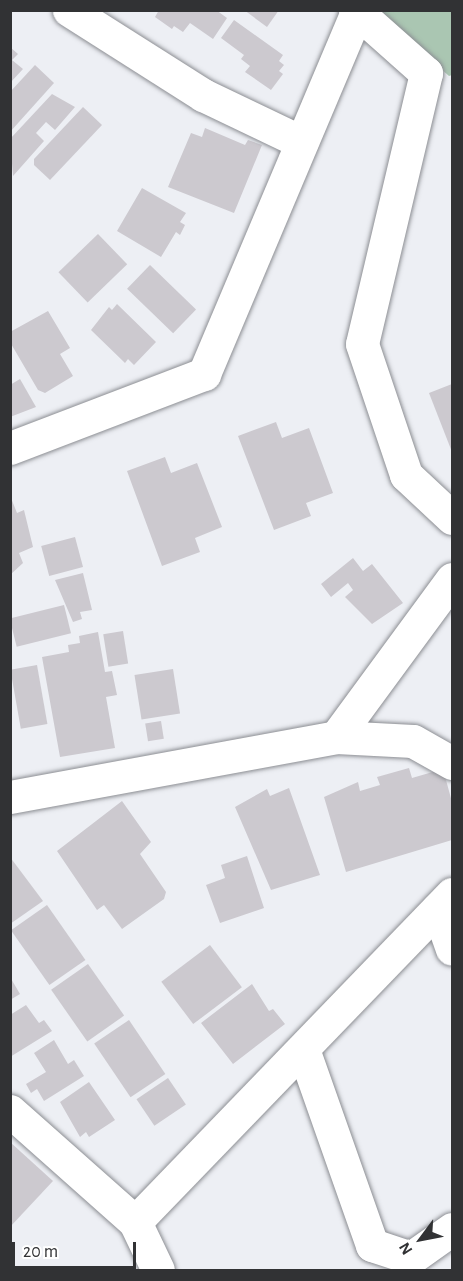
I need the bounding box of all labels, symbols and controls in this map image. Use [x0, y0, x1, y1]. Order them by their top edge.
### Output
north arrow [391, 1209, 451, 1269]
scale bar [15, 1230, 140, 1268]
text: N [396, 1240, 415, 1257]
text: 20 m [23, 1243, 58, 1261]

